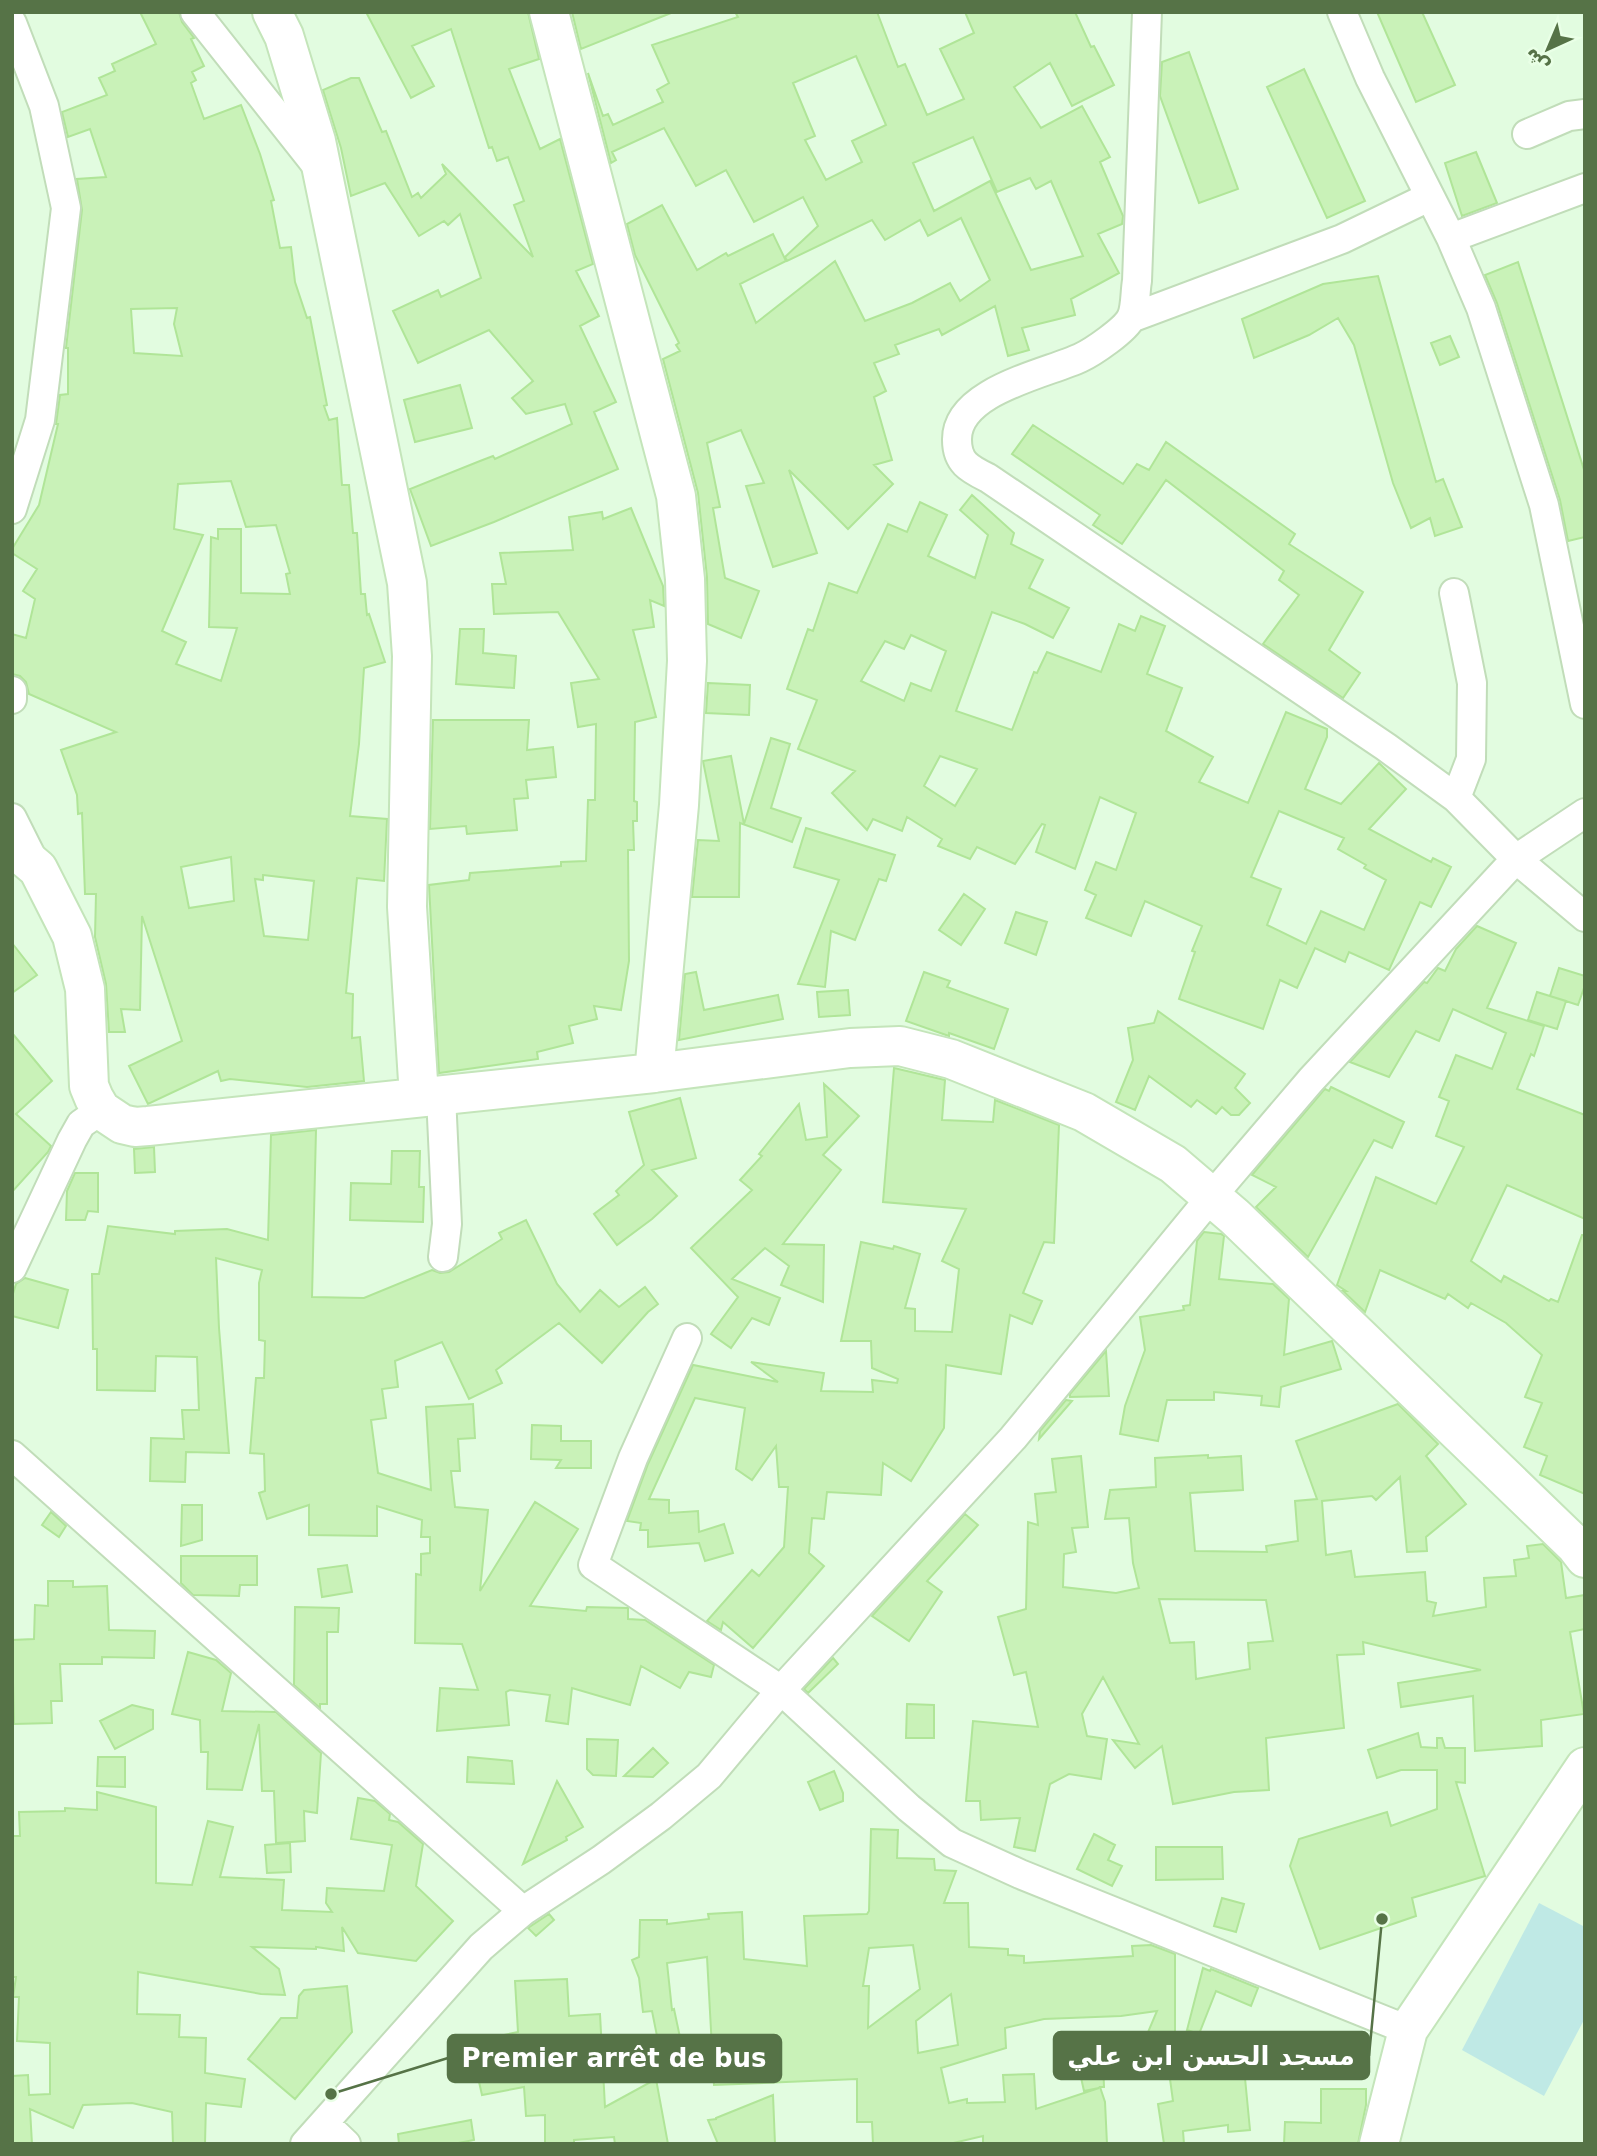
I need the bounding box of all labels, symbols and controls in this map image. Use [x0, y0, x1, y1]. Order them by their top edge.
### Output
north arrow [1513, 14, 1583, 84]
text: ش [1519, 43, 1554, 78]
callout: مسجد الحسن ابن علي [1054, 2032, 1369, 2079]
callout: Premier arrêt de bus [448, 2035, 781, 2082]
text: مسجد الحسن ابن علي [1067, 2041, 1355, 2072]
text: Premier arrêt de bus [461, 2043, 767, 2073]

